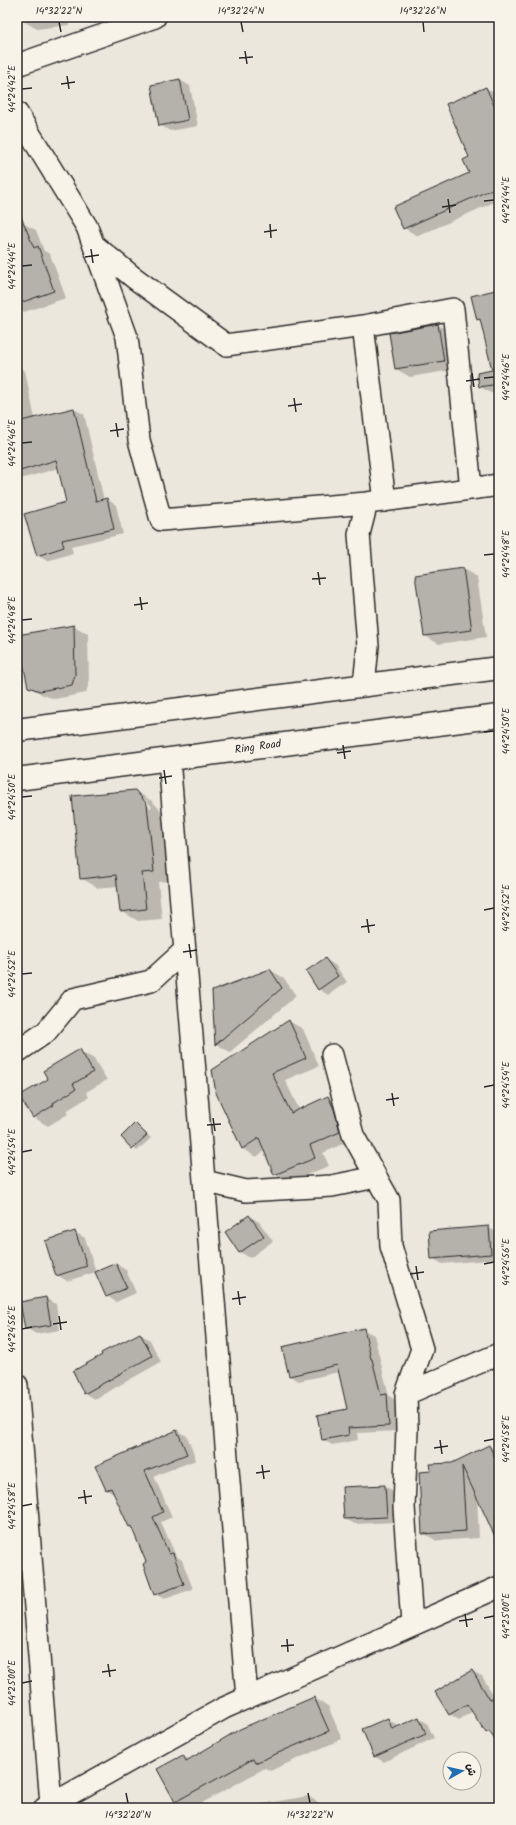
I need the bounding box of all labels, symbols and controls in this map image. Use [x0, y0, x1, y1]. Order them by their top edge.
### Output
text: 14°32'22"N [36, 3, 83, 19]
text: 14°32'24"N [218, 3, 264, 19]
text: 14°32'26"N [400, 3, 446, 19]
text: 44°24'42"E [4, 64, 20, 113]
text: 44°24'44"E [498, 175, 514, 224]
text: 44°24'44"E [4, 241, 20, 290]
text: 44°24'46"E [498, 352, 514, 401]
text: 44°24'46"E [4, 418, 20, 467]
text: 44°24'48"E [498, 529, 514, 578]
text: 44°24'48"E [4, 595, 20, 644]
text: 44°24'50"E [498, 706, 514, 754]
street label: Ring Road [234, 735, 283, 759]
text: 44°24'50"E [4, 772, 20, 820]
text: 44°24'52"E [498, 883, 514, 932]
text: 44°24'52"E [4, 949, 20, 998]
text: 44°24'54"E [498, 1060, 514, 1109]
text: 44°24'54"E [4, 1127, 20, 1176]
text: 44°24'56"E [498, 1237, 514, 1286]
text: 44°24'56"E [4, 1304, 20, 1353]
text: 44°24'58"E [498, 1414, 514, 1463]
text: 44°24'58"E [4, 1481, 20, 1530]
text: 44°25'00"E [498, 1592, 514, 1639]
text: 44°25'00"E [4, 1659, 20, 1706]
north arrow [442, 1751, 482, 1791]
text: ش [461, 1762, 481, 1777]
text: 14°32'20"N [105, 1807, 151, 1823]
text: 14°32'22"N [287, 1807, 334, 1823]

